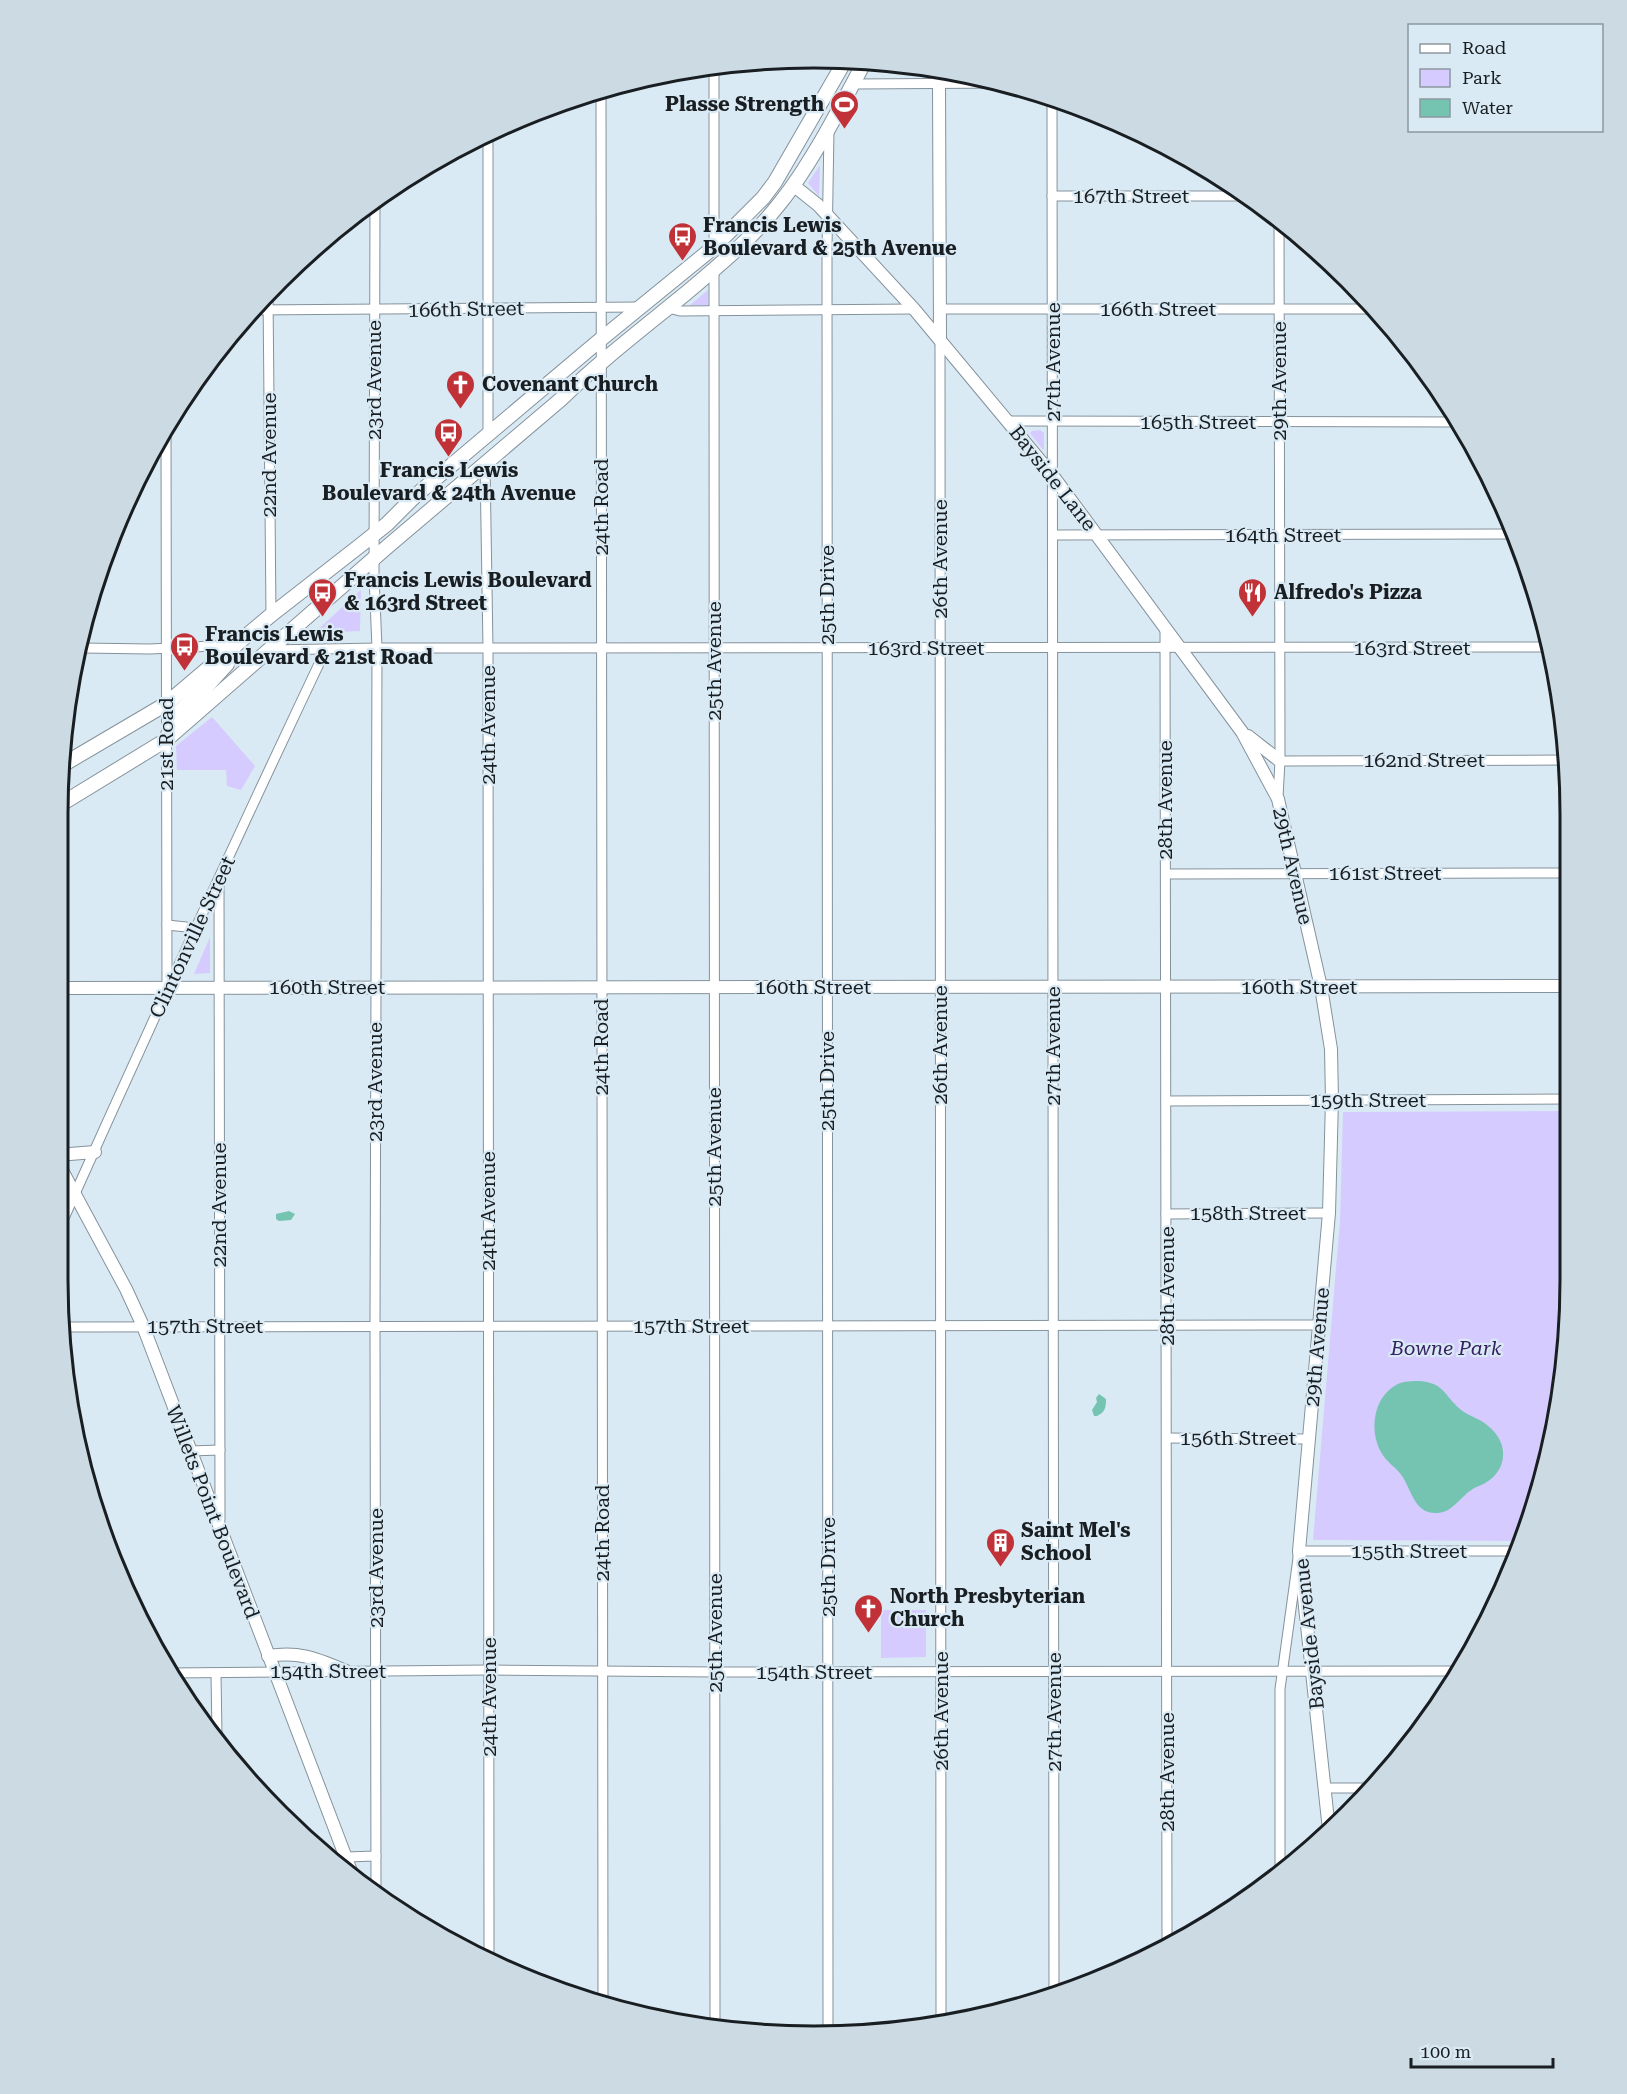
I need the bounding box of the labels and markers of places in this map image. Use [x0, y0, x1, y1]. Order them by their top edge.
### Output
sports icon: Plasse Strength [829, 88, 861, 130]
place label: Plasse Strength [665, 92, 825, 116]
place label: Francis Lewis Boulevard & 25th Avenue [703, 213, 957, 260]
bus stop icon: Francis Lewis Boulevard & 25th Avenue [666, 220, 698, 262]
church icon: Covenant Church [445, 368, 477, 410]
place label: Covenant Church [482, 372, 659, 396]
bus stop icon: Francis Lewis Boulevard & 24th Avenue [433, 416, 465, 458]
place label: Francis Lewis Boulevard & 24th Avenue [322, 458, 576, 505]
place label: Francis Lewis Boulevard & 163rd Street [344, 568, 592, 615]
bus stop icon: Francis Lewis Boulevard & 163rd Street [307, 576, 339, 618]
restaurant icon: Alfredo's Pizza [1237, 576, 1269, 618]
place label: Alfredo's Pizza [1274, 580, 1422, 604]
place label: Francis Lewis Boulevard & 21st Road [205, 622, 433, 669]
bus stop icon: Francis Lewis Boulevard & 21st Road [168, 630, 200, 672]
place label: Saint Mel's School [1021, 1518, 1131, 1565]
building icon: Saint Mel's School [984, 1526, 1016, 1568]
place label: North Presbyterian Church [890, 1584, 1086, 1631]
church icon: North Presbyterian Church [853, 1592, 885, 1634]

